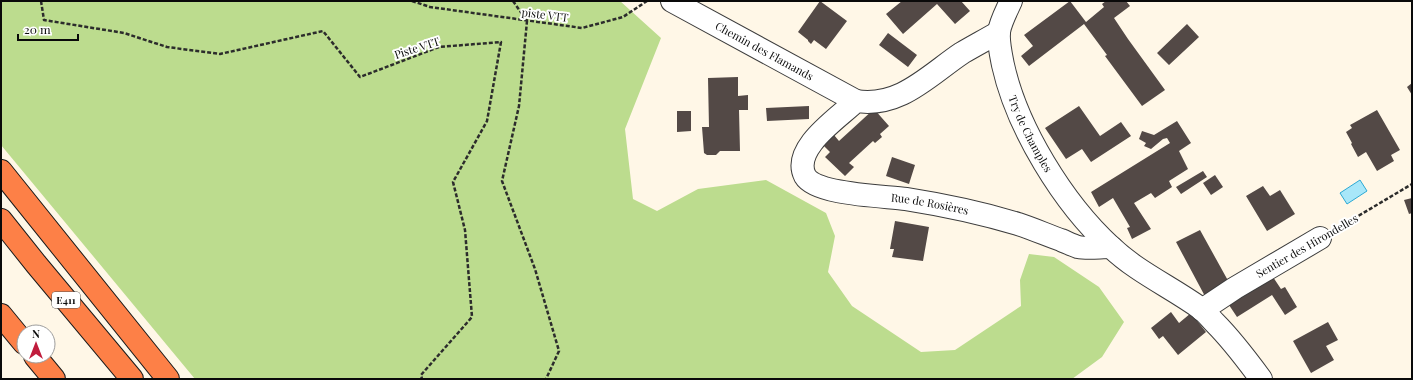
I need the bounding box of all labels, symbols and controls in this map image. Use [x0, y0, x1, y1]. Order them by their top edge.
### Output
street label: piste VTT [521, 4, 569, 25]
scale bar [18, 16, 78, 42]
street label: Chemin des Flamands [713, 18, 816, 84]
text: 20 m [24, 21, 51, 37]
street label: Piste VTT [392, 33, 442, 62]
street label: Try de Champles [1005, 93, 1056, 175]
street label: Rue de Rosières [890, 190, 970, 218]
street label: Sentier des Hirondelles [1253, 210, 1360, 281]
road number: E411 [52, 292, 80, 308]
north arrow [16, 324, 56, 364]
text: N [32, 326, 40, 341]

